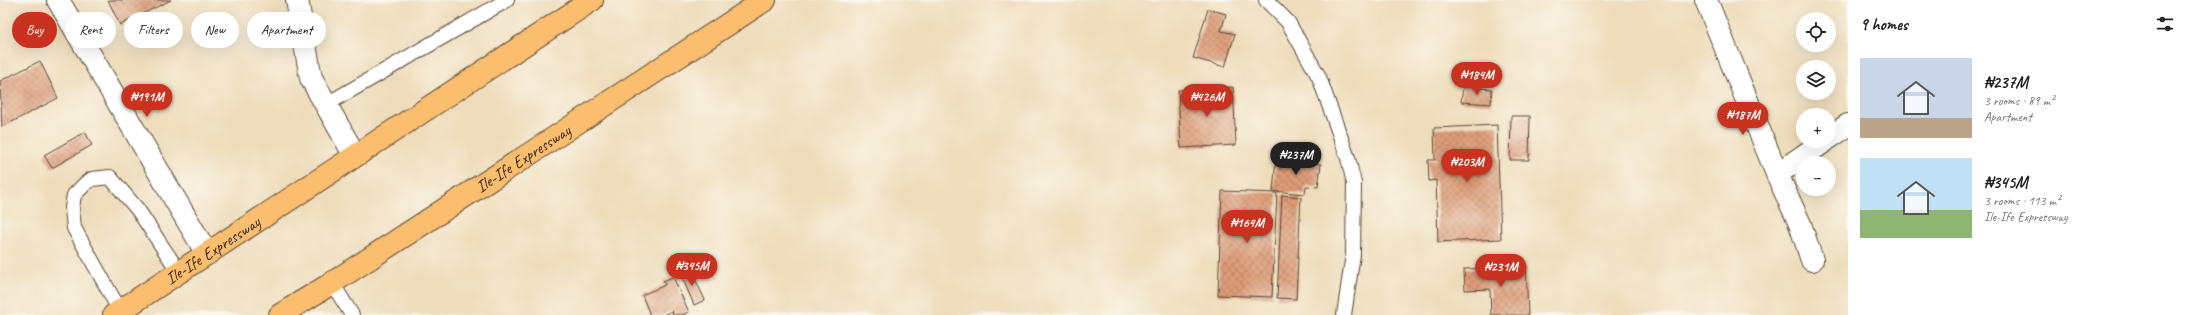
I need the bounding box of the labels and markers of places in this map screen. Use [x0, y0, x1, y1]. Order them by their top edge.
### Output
pin: ₦184M [1449, 62, 1505, 96]
pin: ₦191M [119, 84, 175, 118]
pin: ₦426M [1179, 84, 1235, 118]
pin: ₦187M [1715, 102, 1771, 136]
pin: ₦237M [1268, 142, 1324, 176]
pin: ₦203M [1439, 149, 1495, 183]
pin: ₦164M [1219, 210, 1275, 244]
pin: ₦345M [664, 253, 720, 287]
pin: ₦231M [1473, 254, 1529, 288]

